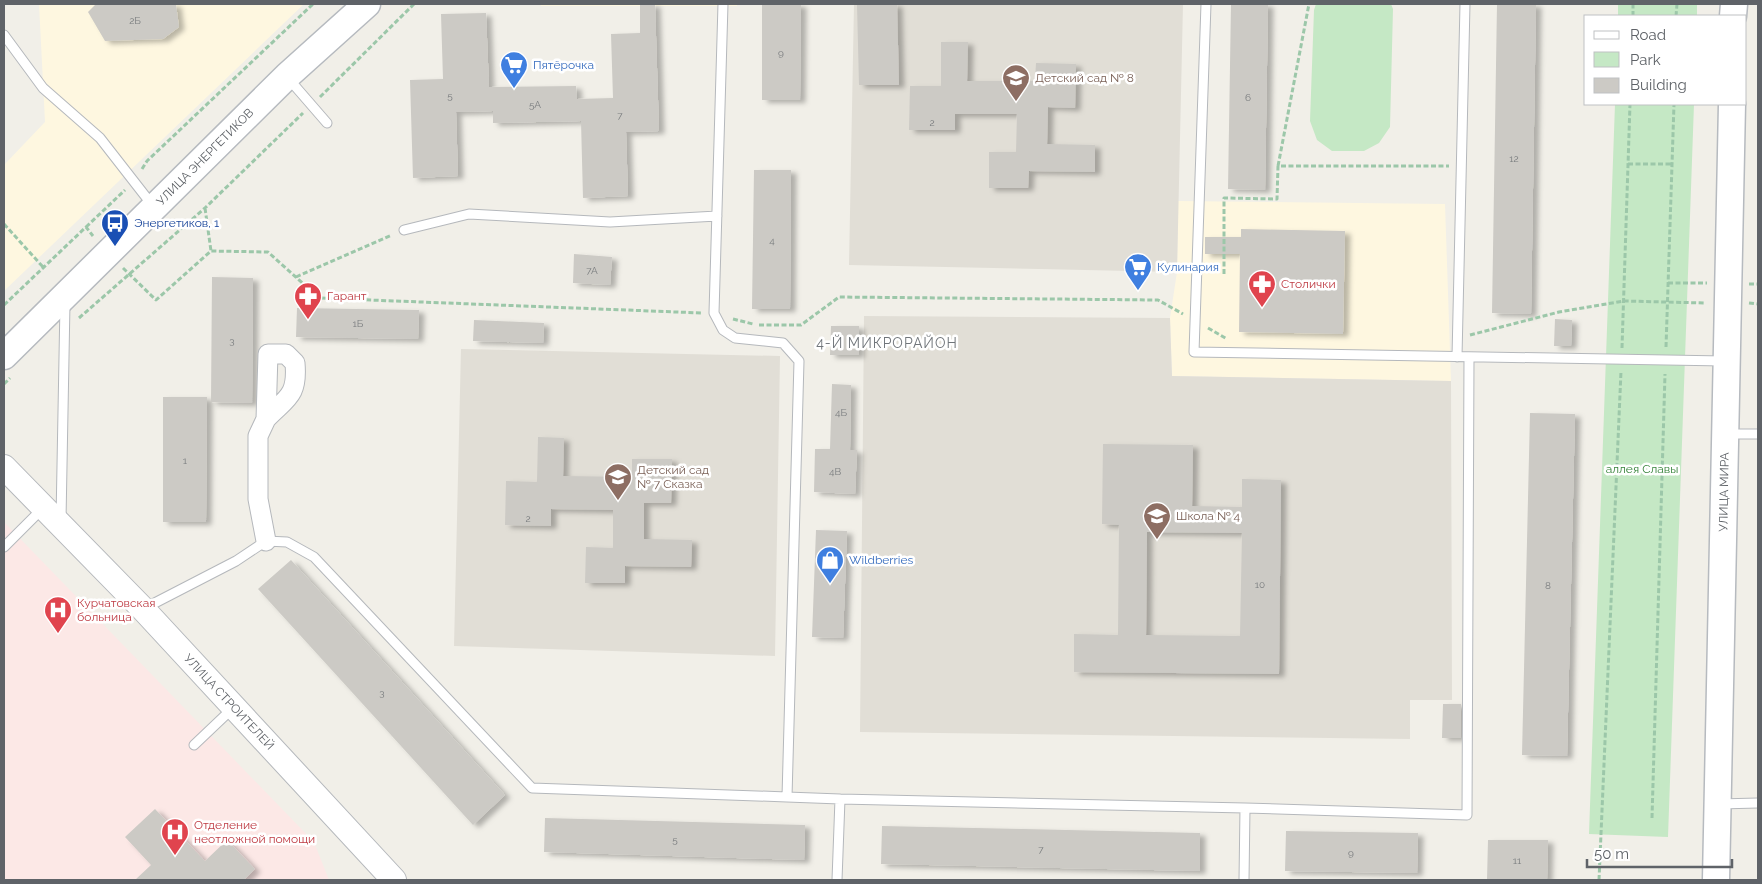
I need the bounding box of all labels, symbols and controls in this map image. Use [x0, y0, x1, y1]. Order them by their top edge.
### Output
house number: 2Б [129, 15, 141, 26]
legend [1584, 15, 1747, 105]
text: Road [1630, 26, 1666, 44]
house number: 9 [778, 47, 784, 58]
supermarket icon: Пятёрочка [499, 50, 529, 89]
text: Park [1630, 51, 1661, 69]
place label: Пятёрочка [533, 58, 594, 72]
school or university icon: Детский сад № 8 [1001, 63, 1031, 102]
place label: Детский сад № 8 [1035, 71, 1134, 85]
text: Building [1630, 76, 1687, 94]
house number: 5 [447, 90, 453, 101]
house number: 6 [1245, 92, 1251, 103]
house number: 5А [529, 99, 541, 110]
street label: УЛИЦА ЭНЕРГЕТИКОВ [154, 106, 256, 208]
house number: 7 [617, 110, 623, 121]
house number: 2 [929, 117, 935, 128]
house number: 12 [1509, 153, 1519, 164]
bus stop icon: Энергетиков, 1 [100, 208, 130, 247]
place label: Энергетиков, 1 [134, 216, 219, 230]
house number: 4 [769, 235, 775, 246]
supermarket icon: Кулинария [1123, 252, 1153, 291]
place label: Кулинария [1157, 260, 1219, 274]
house number: 7А [586, 265, 598, 276]
pharmacy icon: Столички [1247, 269, 1277, 308]
place label: Столички [1281, 277, 1336, 291]
pharmacy icon: Гарант [293, 281, 323, 320]
place label: Гарант [327, 289, 367, 303]
house number: 1Б [353, 318, 364, 329]
district label: 4-Й МИКРОРАЙОН [816, 334, 958, 351]
house number: 3 [229, 335, 235, 346]
house number: 4Б [835, 407, 847, 418]
street label: УЛИЦА МИРА [1716, 452, 1732, 532]
house number: 1 [183, 455, 188, 466]
school or university icon: Детский сад № 7 Сказка [603, 462, 633, 501]
park label: аллея Славы [1606, 462, 1678, 476]
place label: Детский сад № 7 Сказка [637, 463, 709, 491]
house number: 4В [829, 466, 841, 477]
school or university icon: Школа № 4 [1142, 501, 1172, 540]
place label: Школа № 4 [1176, 509, 1241, 523]
house number: 2 [525, 513, 531, 524]
shop icon: Wildberries [815, 545, 845, 584]
place label: Wildberries [849, 553, 913, 567]
house number: 10 [1255, 579, 1265, 590]
house number: 8 [1545, 580, 1551, 591]
hospital icon: Курчатовская больница [43, 595, 73, 634]
place label: Курчатовская больница [77, 596, 156, 624]
street label: УЛИЦА СТРОИТЕЛЕЙ [181, 651, 277, 753]
house number: 3 [379, 687, 385, 698]
hospital icon: Отделение неотложной помощи [160, 817, 190, 856]
place label: Отделение неотложной помощи [194, 818, 315, 846]
house number: 5 [672, 834, 678, 845]
scale bar [1587, 836, 1732, 868]
house number: 7 [1038, 844, 1044, 855]
text: 50 m [1594, 845, 1629, 863]
house number: 9 [1348, 847, 1354, 858]
house number: 11 [1513, 855, 1522, 866]

